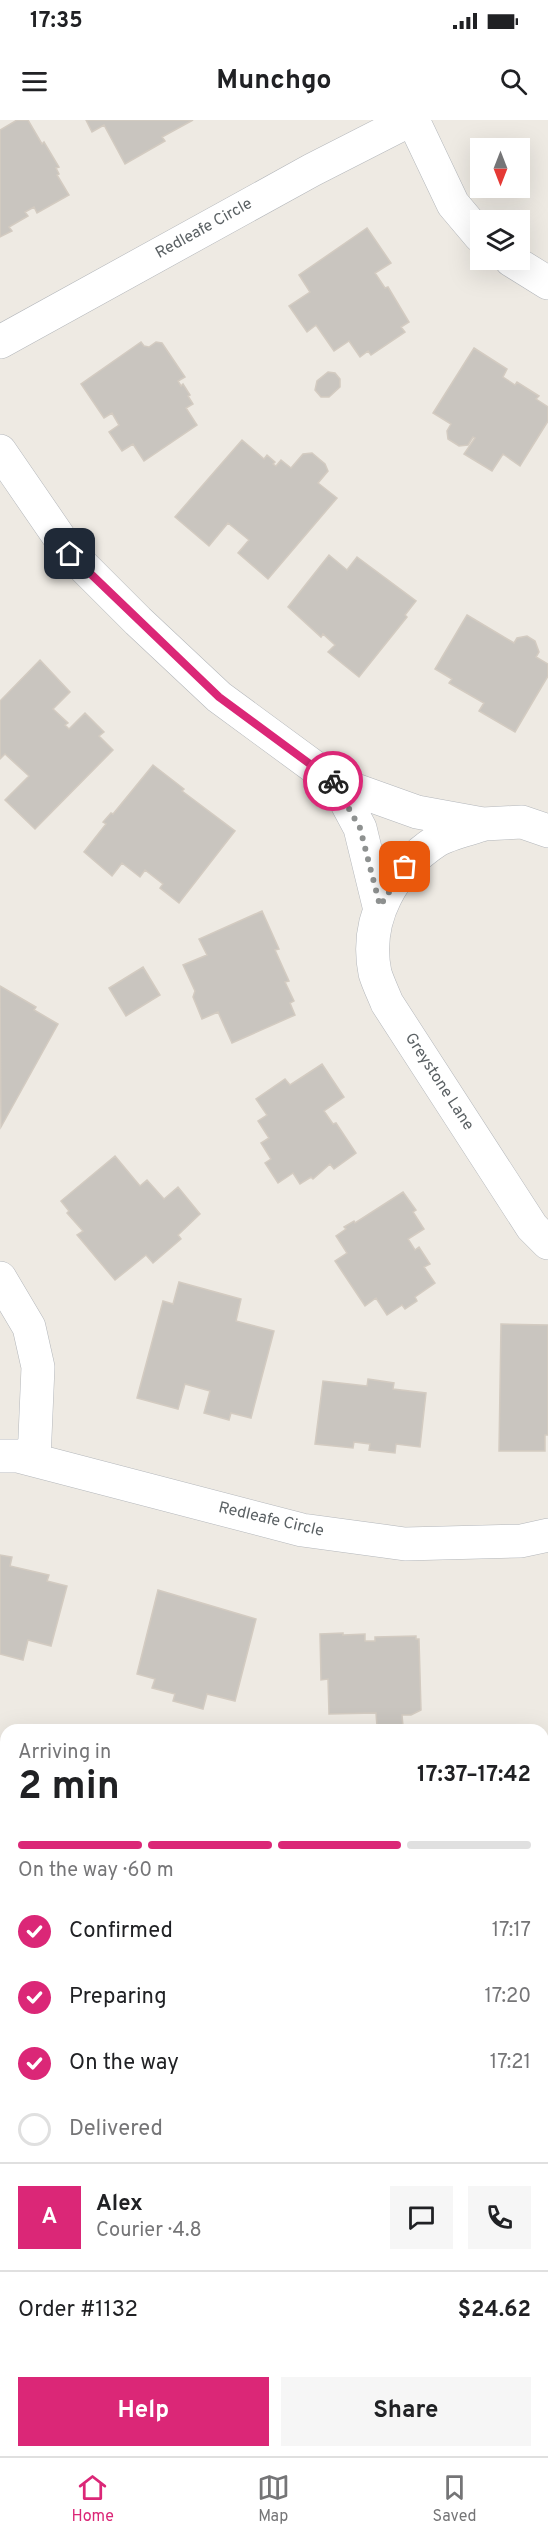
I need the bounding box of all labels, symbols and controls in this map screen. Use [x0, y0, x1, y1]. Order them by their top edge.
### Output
text: 17:35 [30, 8, 83, 35]
text: Munchgo [216, 64, 332, 98]
icon: menu [18, 65, 51, 98]
icon: search [497, 65, 530, 98]
north arrow [470, 138, 530, 198]
map controls [470, 138, 530, 270]
street label: Redleafe Circle [152, 194, 256, 264]
button: layers [470, 210, 530, 270]
pin [44, 528, 95, 579]
icon: home [53, 537, 86, 570]
courier [303, 751, 363, 811]
icon: bike [317, 765, 350, 798]
pin [379, 841, 430, 892]
icon: bag [388, 850, 421, 883]
street label: Greystone Lane [400, 1029, 478, 1135]
street label: Redleafe Circle [216, 1498, 326, 1542]
text: Arriving in [18, 1740, 111, 1766]
text: 17:37–17:42 [417, 1762, 531, 1789]
text: 2 min [18, 1764, 120, 1813]
text: On the way · 60 m [18, 1858, 174, 1884]
icon: check [18, 1915, 51, 1948]
text: Confirmed [69, 1918, 173, 1945]
text: 17:17 [492, 1918, 531, 1944]
icon: check [18, 1981, 51, 2014]
text: Preparing [69, 1984, 167, 2011]
text: 17:20 [484, 1984, 531, 2010]
icon: check [18, 2047, 51, 2080]
text: On the way [69, 2050, 179, 2077]
text: 17:21 [490, 2050, 531, 2076]
text: Delivered [69, 2116, 163, 2143]
button: chat [390, 2186, 453, 2249]
button: phone [468, 2186, 531, 2249]
text: Alex [96, 2191, 143, 2218]
text: A [42, 2204, 57, 2231]
text: Courier · 4.8 [96, 2218, 202, 2244]
text: Order #1132 [18, 2297, 138, 2324]
text: $24.62 [458, 2297, 531, 2324]
button: Help [18, 2377, 269, 2446]
button: Share [281, 2377, 531, 2446]
tab: Home [71, 2471, 114, 2527]
tab: Map [257, 2471, 290, 2527]
tab: Saved [433, 2471, 477, 2527]

